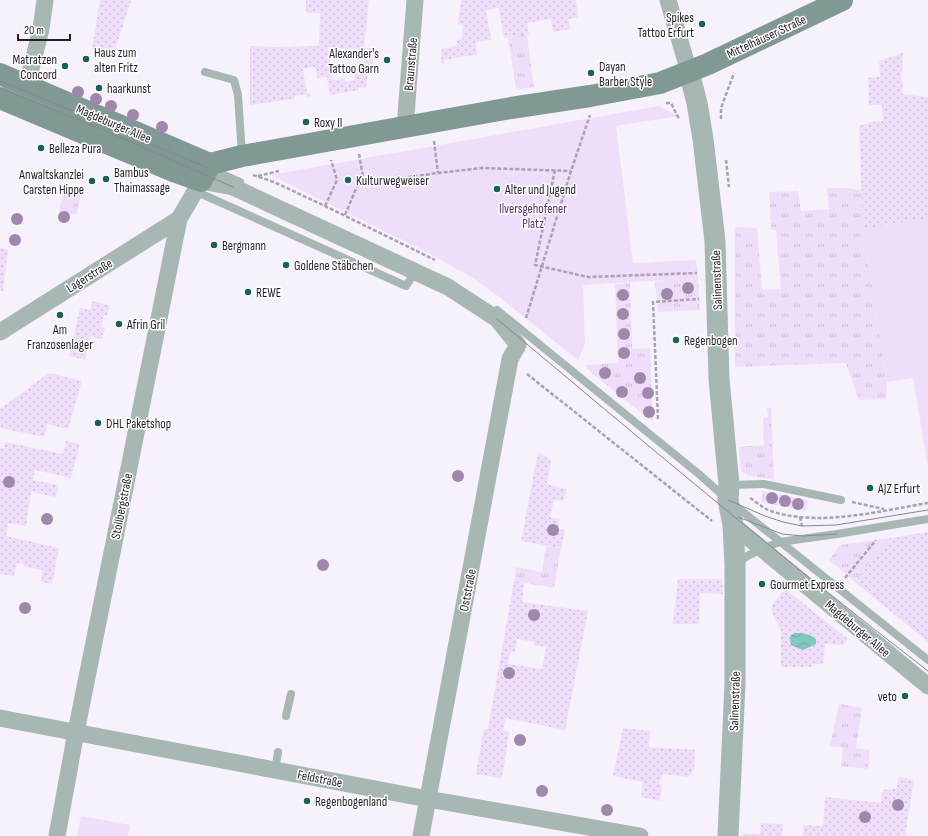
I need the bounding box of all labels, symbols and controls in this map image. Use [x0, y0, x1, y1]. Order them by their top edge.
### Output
place label: Spikes Tattoo Erfurt [638, 10, 694, 41]
street label: Mittelhäuser Straße [724, 11, 809, 62]
scale bar [18, 16, 70, 42]
marker: Spikes Tattoo Erfurt [697, 19, 707, 29]
text: 20 m [24, 23, 44, 38]
street label: Braunstraße [401, 37, 421, 91]
place label: Haus zum alten Fritz [94, 45, 138, 76]
place label: Alexander's Tattoo Garn [328, 46, 379, 77]
place label: Matratzen Concord [12, 52, 57, 83]
marker: Haus zum alten Fritz [81, 54, 91, 64]
marker: Alexander's Tattoo Garn [382, 55, 392, 65]
place label: Dayan Barber Style [599, 59, 652, 90]
marker: Matratzen Concord [60, 61, 70, 71]
marker: Dayan Barber Style [586, 68, 596, 78]
place label: haarkunst [107, 81, 151, 97]
marker: haarkunst [94, 83, 104, 93]
street label: Magdeburger Allee [74, 101, 154, 147]
place label: Roxy II [314, 115, 342, 131]
marker: Roxy II [301, 117, 311, 127]
place label: Belleza Pura [49, 141, 101, 157]
marker: Belleza Pura [36, 143, 46, 153]
place label: Bambus Thaimassage [114, 165, 170, 196]
place label: Anwaltskanzlei Carsten Hippe [18, 167, 84, 198]
place label: Kulturwegweiser [356, 173, 429, 189]
marker: Bambus Thaimassage [101, 174, 111, 184]
marker: Kulturwegweiser [343, 175, 353, 185]
marker: Anwaltskanzlei Carsten Hippe [87, 176, 97, 186]
place label: Alter und Jugend [504, 182, 576, 198]
marker: Alter und Jugend [492, 184, 502, 194]
park label: Ilversgehofener Platz [499, 201, 567, 232]
place label: Bergmann [222, 238, 266, 254]
marker: Bergmann [209, 240, 219, 250]
street label: Salinenstraße [708, 250, 726, 310]
street label: Lagerstraße [63, 255, 116, 296]
place label: Goldene Stäbchen [294, 258, 373, 274]
marker: Goldene Stäbchen [281, 260, 291, 270]
place label: REWE [256, 285, 281, 301]
marker: REWE [243, 287, 253, 297]
marker: Am Franzosenlager [55, 310, 65, 320]
place label: Afrin Gril [126, 317, 165, 333]
marker: Afrin Gril [114, 319, 124, 329]
place label: Am Franzosenlager [27, 322, 93, 353]
place label: Regenbogen [684, 333, 738, 349]
marker: Regenbogen [671, 335, 681, 345]
place label: DHL Paketshop [106, 416, 171, 432]
marker: DHL Paketshop [93, 418, 103, 428]
street label: Stollbergstraße [108, 472, 136, 540]
place label: AJZ Erfurt [877, 481, 920, 497]
marker: AJZ Erfurt [865, 483, 875, 493]
street label: Oststraße [456, 568, 480, 613]
place label: Gourmet Express [770, 577, 845, 593]
marker: Gourmet Express [757, 579, 767, 589]
street label: Magdeburger Allee [822, 597, 893, 661]
street label: Salinenstraße [726, 671, 744, 731]
place label: veto [878, 689, 897, 705]
marker: veto [900, 691, 910, 701]
street label: Feldstraße [296, 767, 344, 791]
place label: Regenbogenland [315, 794, 387, 810]
marker: Regenbogenland [302, 796, 312, 806]

